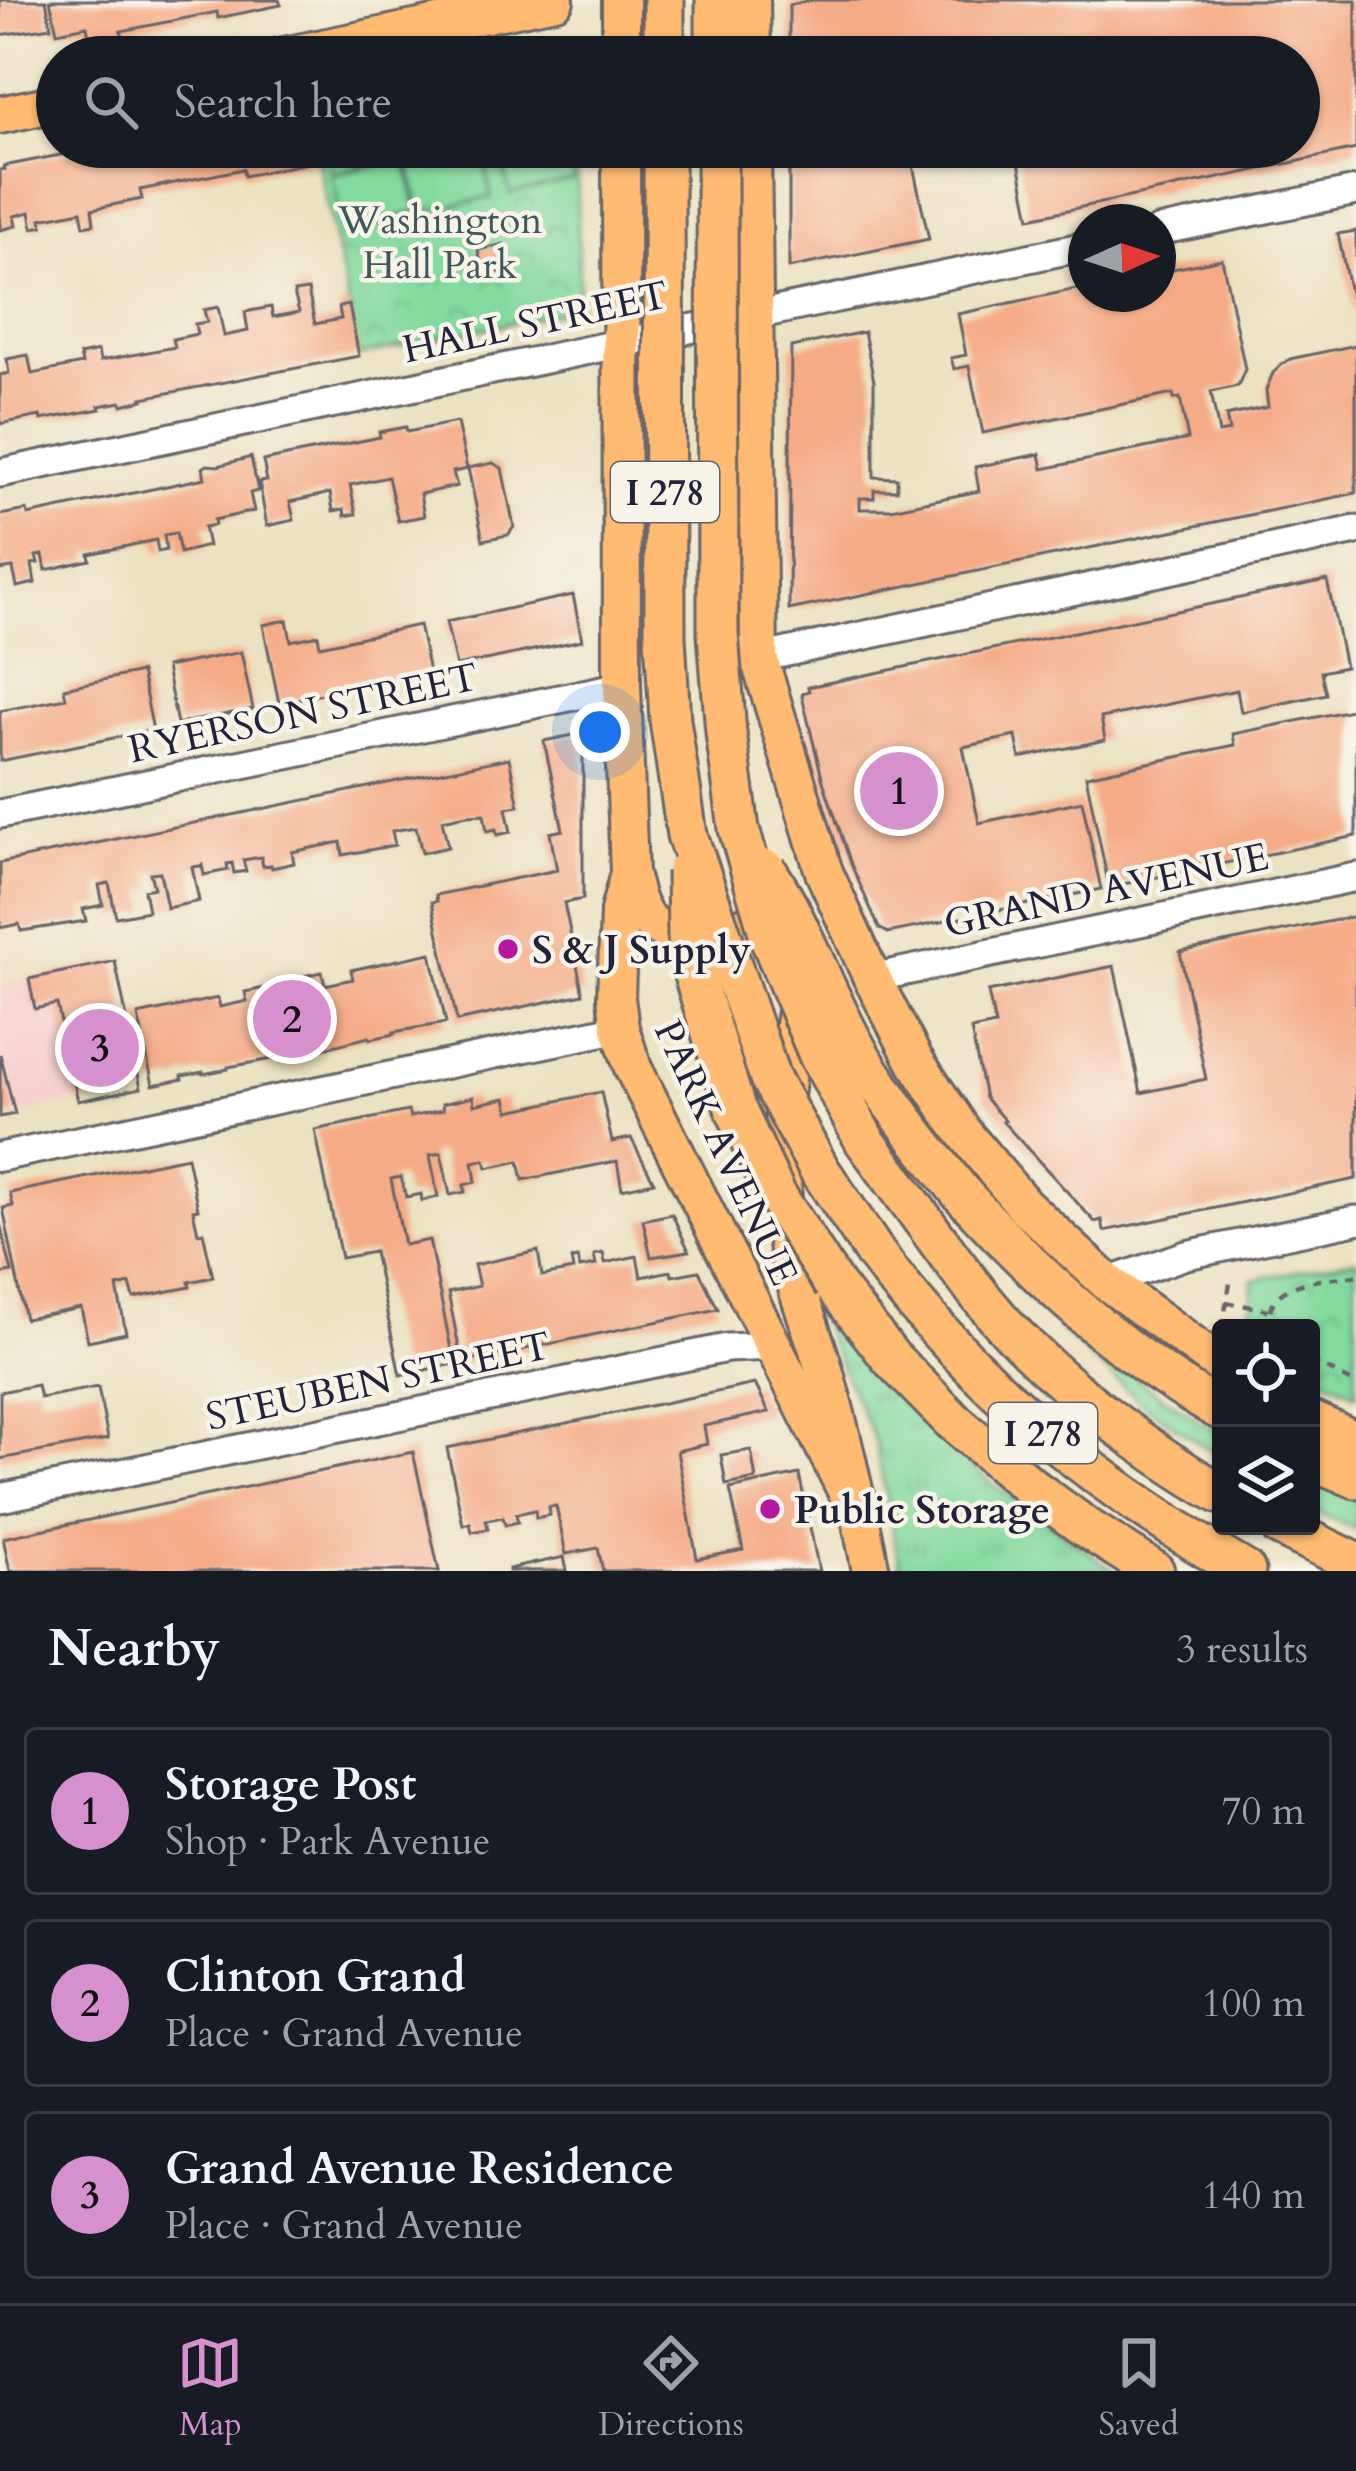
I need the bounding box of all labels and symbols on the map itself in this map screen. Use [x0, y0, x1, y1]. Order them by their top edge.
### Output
park label: Washington Hall Park [337, 194, 542, 292]
north arrow [1068, 204, 1176, 312]
street label: HALL STREET [398, 268, 673, 376]
road number: I 278 [611, 462, 719, 522]
street label: RYERSON STREET [124, 651, 483, 776]
your location [570, 702, 630, 762]
pin: 1 [860, 746, 938, 836]
street label: GRAND AVENUE [939, 830, 1274, 951]
place label: S & J Supply [532, 924, 751, 977]
marker: S & J Supply [495, 936, 521, 962]
pin: 2 [253, 974, 331, 1064]
pin: 3 [61, 1003, 139, 1093]
street label: PARK AVENUE [641, 1011, 810, 1294]
street label: STEUBEN STREET [201, 1319, 555, 1444]
road number: I 278 [989, 1403, 1097, 1463]
place label: Public Storage [794, 1484, 1050, 1537]
marker: Public Storage [757, 1496, 783, 1522]

